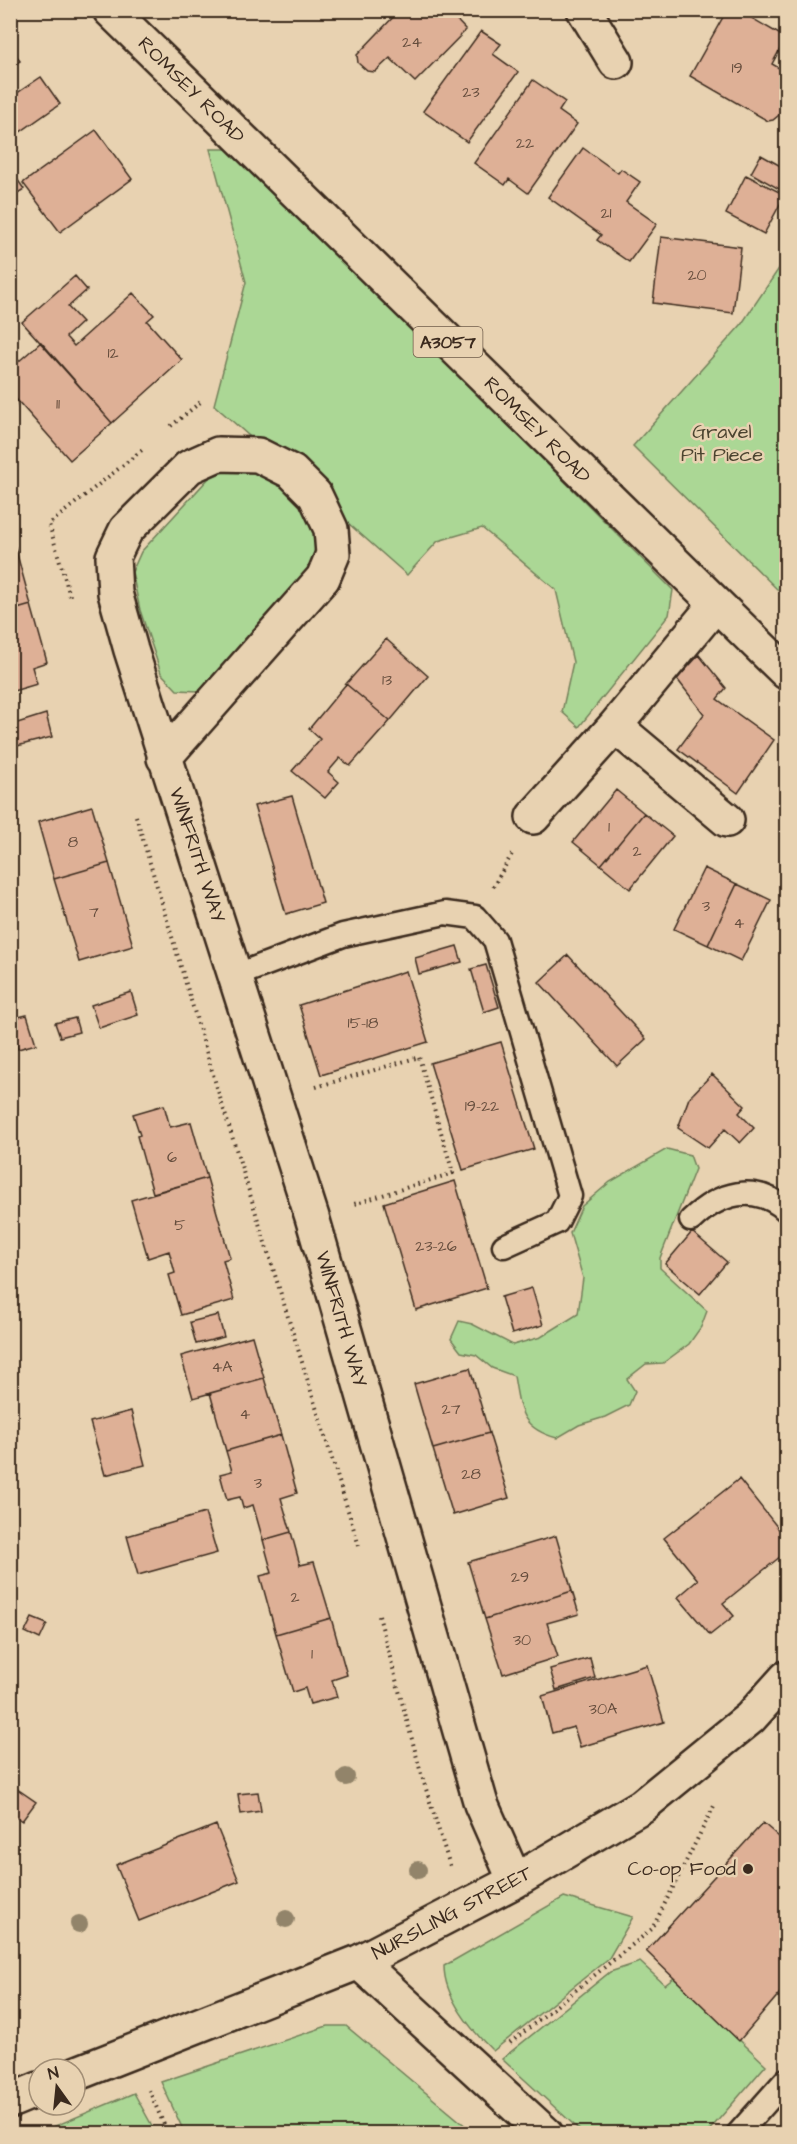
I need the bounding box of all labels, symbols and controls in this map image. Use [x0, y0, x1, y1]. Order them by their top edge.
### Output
street label: ROMSEY ROAD [131, 30, 251, 150]
house number: 24 [402, 31, 422, 53]
house number: 19 [731, 57, 743, 79]
house number: 23 [462, 81, 480, 103]
house number: 22 [516, 132, 534, 154]
house number: 21 [600, 202, 612, 224]
house number: 20 [687, 264, 707, 286]
road number: A3057 [414, 327, 482, 357]
house number: 12 [107, 342, 119, 364]
street label: ROMSEY ROAD [477, 370, 597, 490]
house number: 11 [56, 393, 60, 415]
park label: Gravel Pit Piece [681, 418, 763, 469]
house number: 13 [382, 669, 392, 691]
street label: WINFRITH WAY [162, 784, 232, 926]
house number: 1 [608, 816, 610, 838]
house number: 8 [68, 831, 78, 853]
house number: 2 [632, 840, 642, 862]
house number: 3 [702, 895, 710, 917]
house number: 7 [89, 901, 99, 923]
house number: 4 [734, 912, 745, 934]
house number: 15-18 [348, 1012, 378, 1034]
house number: 19-22 [465, 1095, 499, 1117]
house number: 6 [167, 1146, 177, 1168]
house number: 5 [174, 1214, 186, 1236]
house number: 23-26 [415, 1235, 457, 1257]
street label: WINFRITH WAY [308, 1248, 374, 1391]
house number: 4A [211, 1356, 233, 1378]
house number: 27 [442, 1398, 461, 1420]
house number: 4 [240, 1403, 251, 1425]
house number: 28 [461, 1463, 481, 1485]
house number: 3 [254, 1472, 262, 1494]
house number: 29 [511, 1566, 529, 1588]
house number: 2 [290, 1586, 300, 1608]
house number: 30 [513, 1629, 531, 1651]
house number: 1 [311, 1643, 313, 1665]
house number: 30A [589, 1698, 617, 1720]
place label: Co-op Food [627, 1855, 736, 1883]
street label: NURSLING STREET [367, 1859, 538, 1967]
marker: Co-op Food [741, 1862, 755, 1876]
north arrow [27, 2057, 87, 2117]
text: N [46, 2062, 61, 2085]

